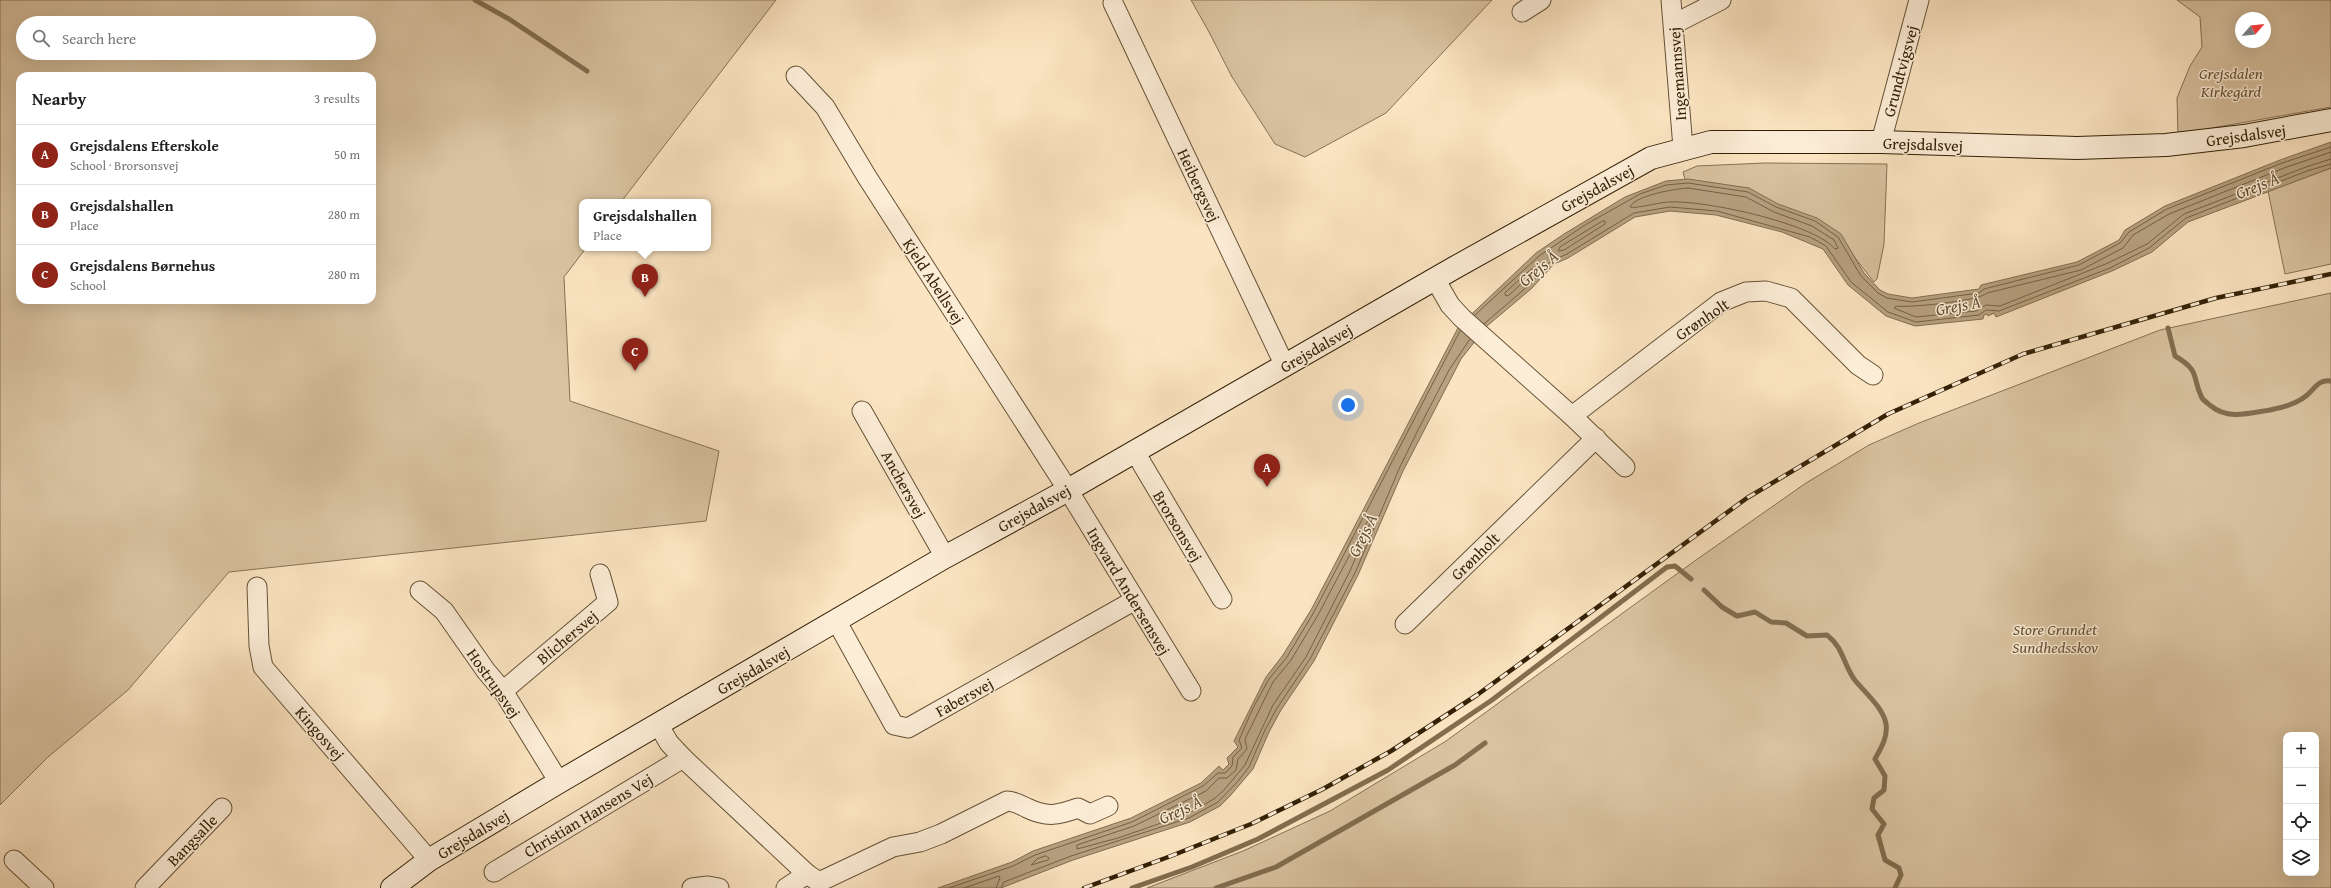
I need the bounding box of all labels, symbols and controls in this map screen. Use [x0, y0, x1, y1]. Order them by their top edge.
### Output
north arrow [2235, 12, 2271, 48]
search box [16, 16, 376, 60]
street label: Grundtvigsvej [1876, 22, 1924, 120]
street label: Ingemannsvej [1662, 26, 1692, 122]
icon: search [30, 27, 52, 49]
text: Search here [62, 28, 136, 49]
park label: Grejsdalen Kirkegård [2199, 61, 2263, 103]
text: Nearby [32, 86, 86, 111]
text: 3 results [314, 89, 360, 108]
street label: Grejsdalsvej [2205, 118, 2287, 152]
street label: Grejsdalsvej [1882, 131, 1964, 157]
text: Grejsdalens Efterskole [70, 135, 219, 156]
street label: Heibergsvej [1171, 144, 1227, 226]
text: A [41, 145, 49, 164]
text: 50 m [334, 145, 360, 164]
text: School · Brorsonsvej [70, 156, 179, 175]
street label: Grejsdalsvej [1556, 158, 1638, 218]
water label: Grejs Å [2231, 165, 2283, 205]
text: Grejsdalshallen [70, 195, 174, 216]
popup [579, 199, 711, 251]
text: B [41, 205, 49, 224]
text: 280 m [328, 205, 360, 224]
text: Grejsdalshallen [593, 205, 697, 226]
text: Place [70, 216, 99, 235]
text: Place [593, 226, 622, 245]
street label: Kjeld Abellsvej [897, 233, 971, 329]
water label: Grejs Å [1513, 244, 1564, 292]
text: Grejsdalens Børnehus [70, 255, 215, 276]
pin: B [632, 264, 658, 297]
text: C [41, 265, 49, 284]
text: 280 m [328, 265, 360, 284]
text: School [70, 276, 106, 295]
water label: Grejs Å [1933, 288, 1983, 322]
street label: Grønholt [1670, 292, 1734, 346]
street label: Grejsdalsvej [1275, 318, 1357, 378]
pin: C [622, 338, 648, 371]
your location [1338, 395, 1358, 415]
street label: Anchersvej [875, 446, 933, 522]
pin: A [1254, 454, 1280, 487]
street label: Grejsdalsvej [993, 478, 1075, 538]
street label: Brorsonsvej [1147, 486, 1209, 566]
water label: Grejs Å [1341, 509, 1383, 561]
street label: Ingvard Andersensvej [1081, 522, 1177, 660]
street label: Grønholt [1445, 526, 1505, 586]
street label: Blichersvej [531, 604, 603, 670]
park label: Store Grundet Sundhedsskov [2012, 617, 2099, 659]
street label: Grejsdalsvej [712, 640, 794, 700]
street label: Hostrupsvej [461, 643, 527, 723]
street label: Fabersvej [931, 671, 997, 723]
street label: Kingosvej [290, 701, 350, 765]
map controls [2283, 732, 2319, 876]
button: + [2283, 732, 2319, 768]
street label: Christian Hansens Vej [519, 767, 657, 863]
button: − [2283, 768, 2319, 804]
water label: Grejs Å [1154, 788, 1206, 830]
street label: Grejsdalsvej [432, 803, 514, 865]
button: locate [2283, 804, 2319, 840]
street label: Bangsalle [161, 809, 223, 871]
button: layers [2283, 840, 2319, 876]

